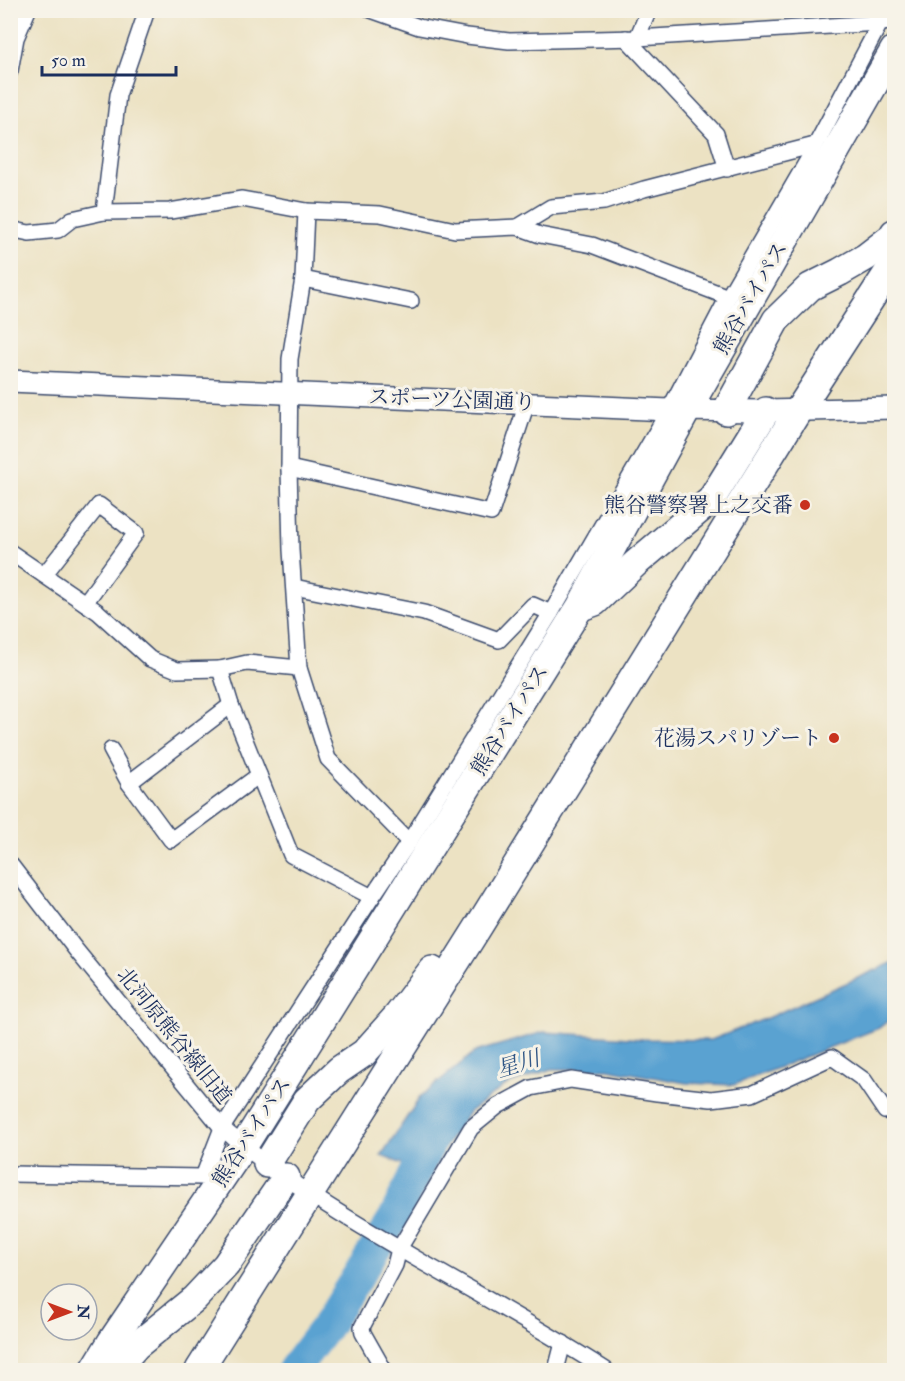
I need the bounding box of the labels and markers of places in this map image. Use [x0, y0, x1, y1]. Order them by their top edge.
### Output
place label: 熊谷警察署上之交番 [604, 492, 793, 519]
marker: 熊谷警察署上之交番 [798, 498, 812, 512]
place label: 花湯スパリゾート [654, 725, 822, 752]
marker: 花湯スパリゾート [827, 731, 841, 745]

